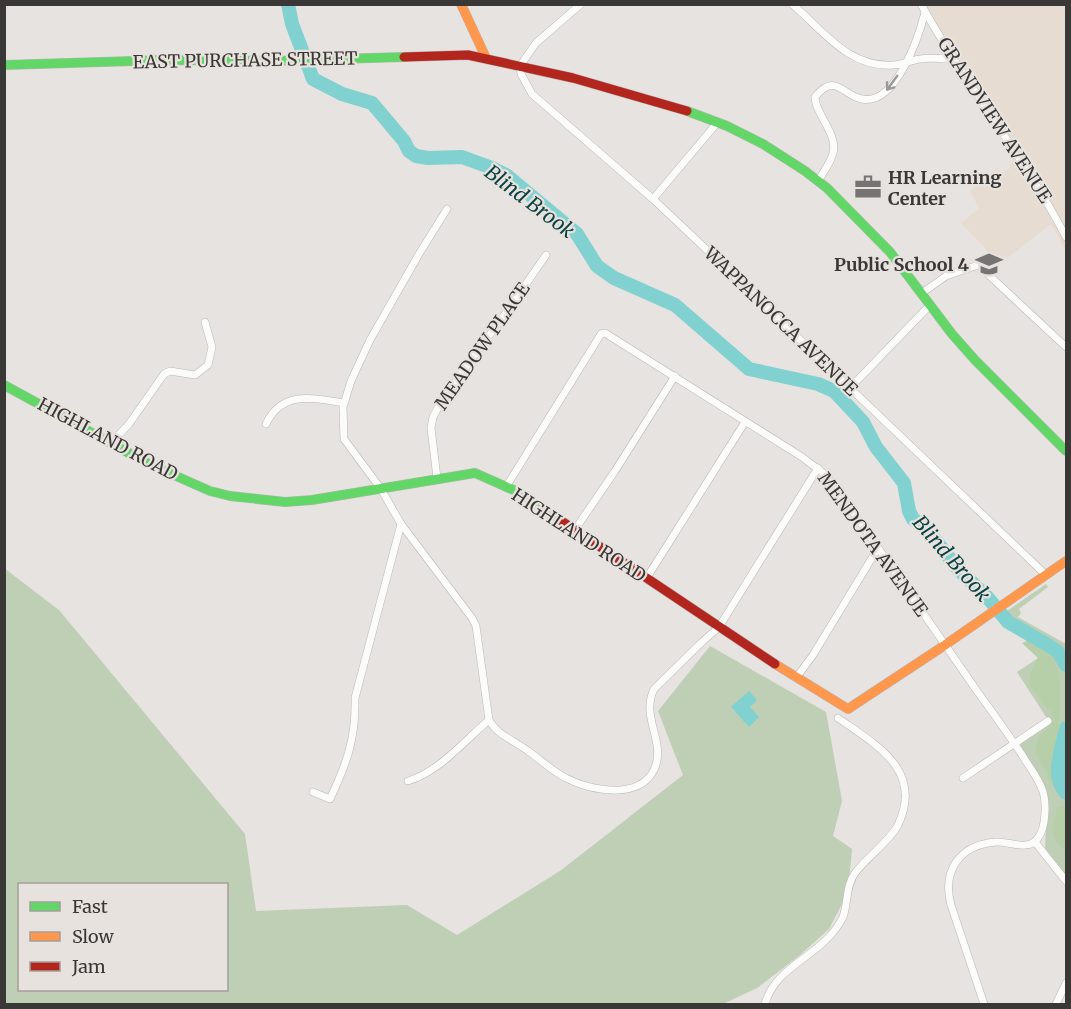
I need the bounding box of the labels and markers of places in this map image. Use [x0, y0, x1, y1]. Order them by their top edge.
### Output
place label: HR Learning Center [888, 166, 1002, 210]
office icon: HR Learning Center [853, 172, 883, 202]
school or university icon: Public School 4 [974, 249, 1004, 279]
place label: Public School 4 [834, 253, 970, 276]

